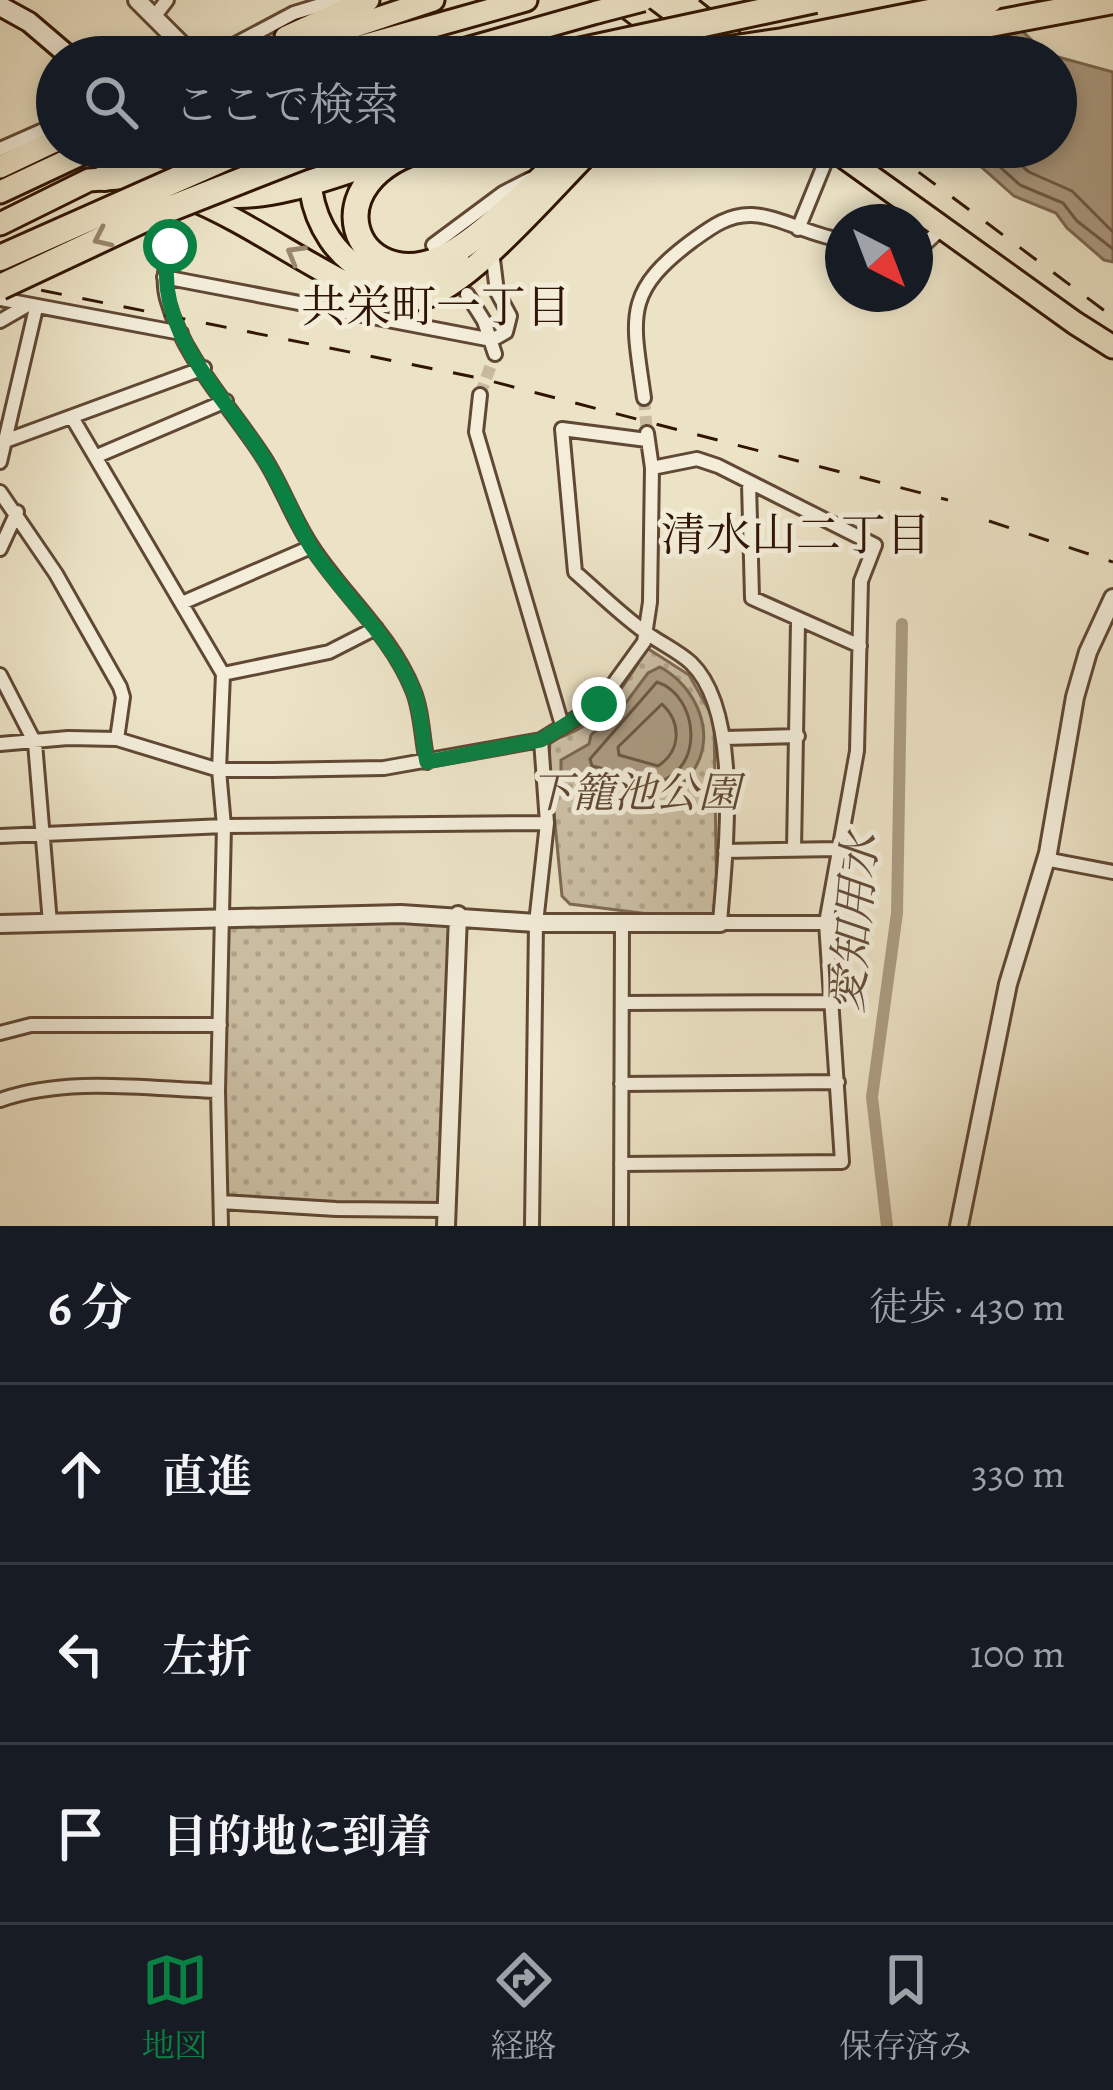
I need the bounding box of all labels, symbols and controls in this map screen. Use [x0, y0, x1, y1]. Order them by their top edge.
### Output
search box [36, 36, 1077, 168]
icon: search [78, 69, 144, 135]
text: ここで検索 [174, 74, 399, 136]
north arrow [825, 204, 933, 312]
route start [143, 219, 197, 273]
one-way arrow [93, 224, 114, 247]
one-way arrow [286, 246, 308, 269]
district label: 共栄町一丁目 [301, 276, 571, 338]
district label: 清水山二丁目 [661, 504, 931, 566]
route end [572, 677, 626, 731]
park label: 下籠池公園 [530, 764, 746, 821]
water label: 愛知用水 [815, 827, 893, 1015]
text: 6 分 [48, 1273, 132, 1343]
text: 徒歩 · 430 m [869, 1280, 1065, 1333]
icon: ahead [48, 1441, 114, 1507]
text: 直進 [162, 1446, 252, 1508]
text: 330 m [972, 1447, 1065, 1500]
icon: left [48, 1621, 114, 1687]
text: 左折 [162, 1626, 252, 1688]
text: 100 m [970, 1627, 1065, 1680]
icon: arrive [48, 1801, 114, 1867]
text: 目的地に到着 [162, 1806, 432, 1868]
tab: 地図 [142, 1947, 208, 2068]
tab: 経路 [491, 1947, 557, 2068]
tab: 保存済み [840, 1947, 972, 2068]

